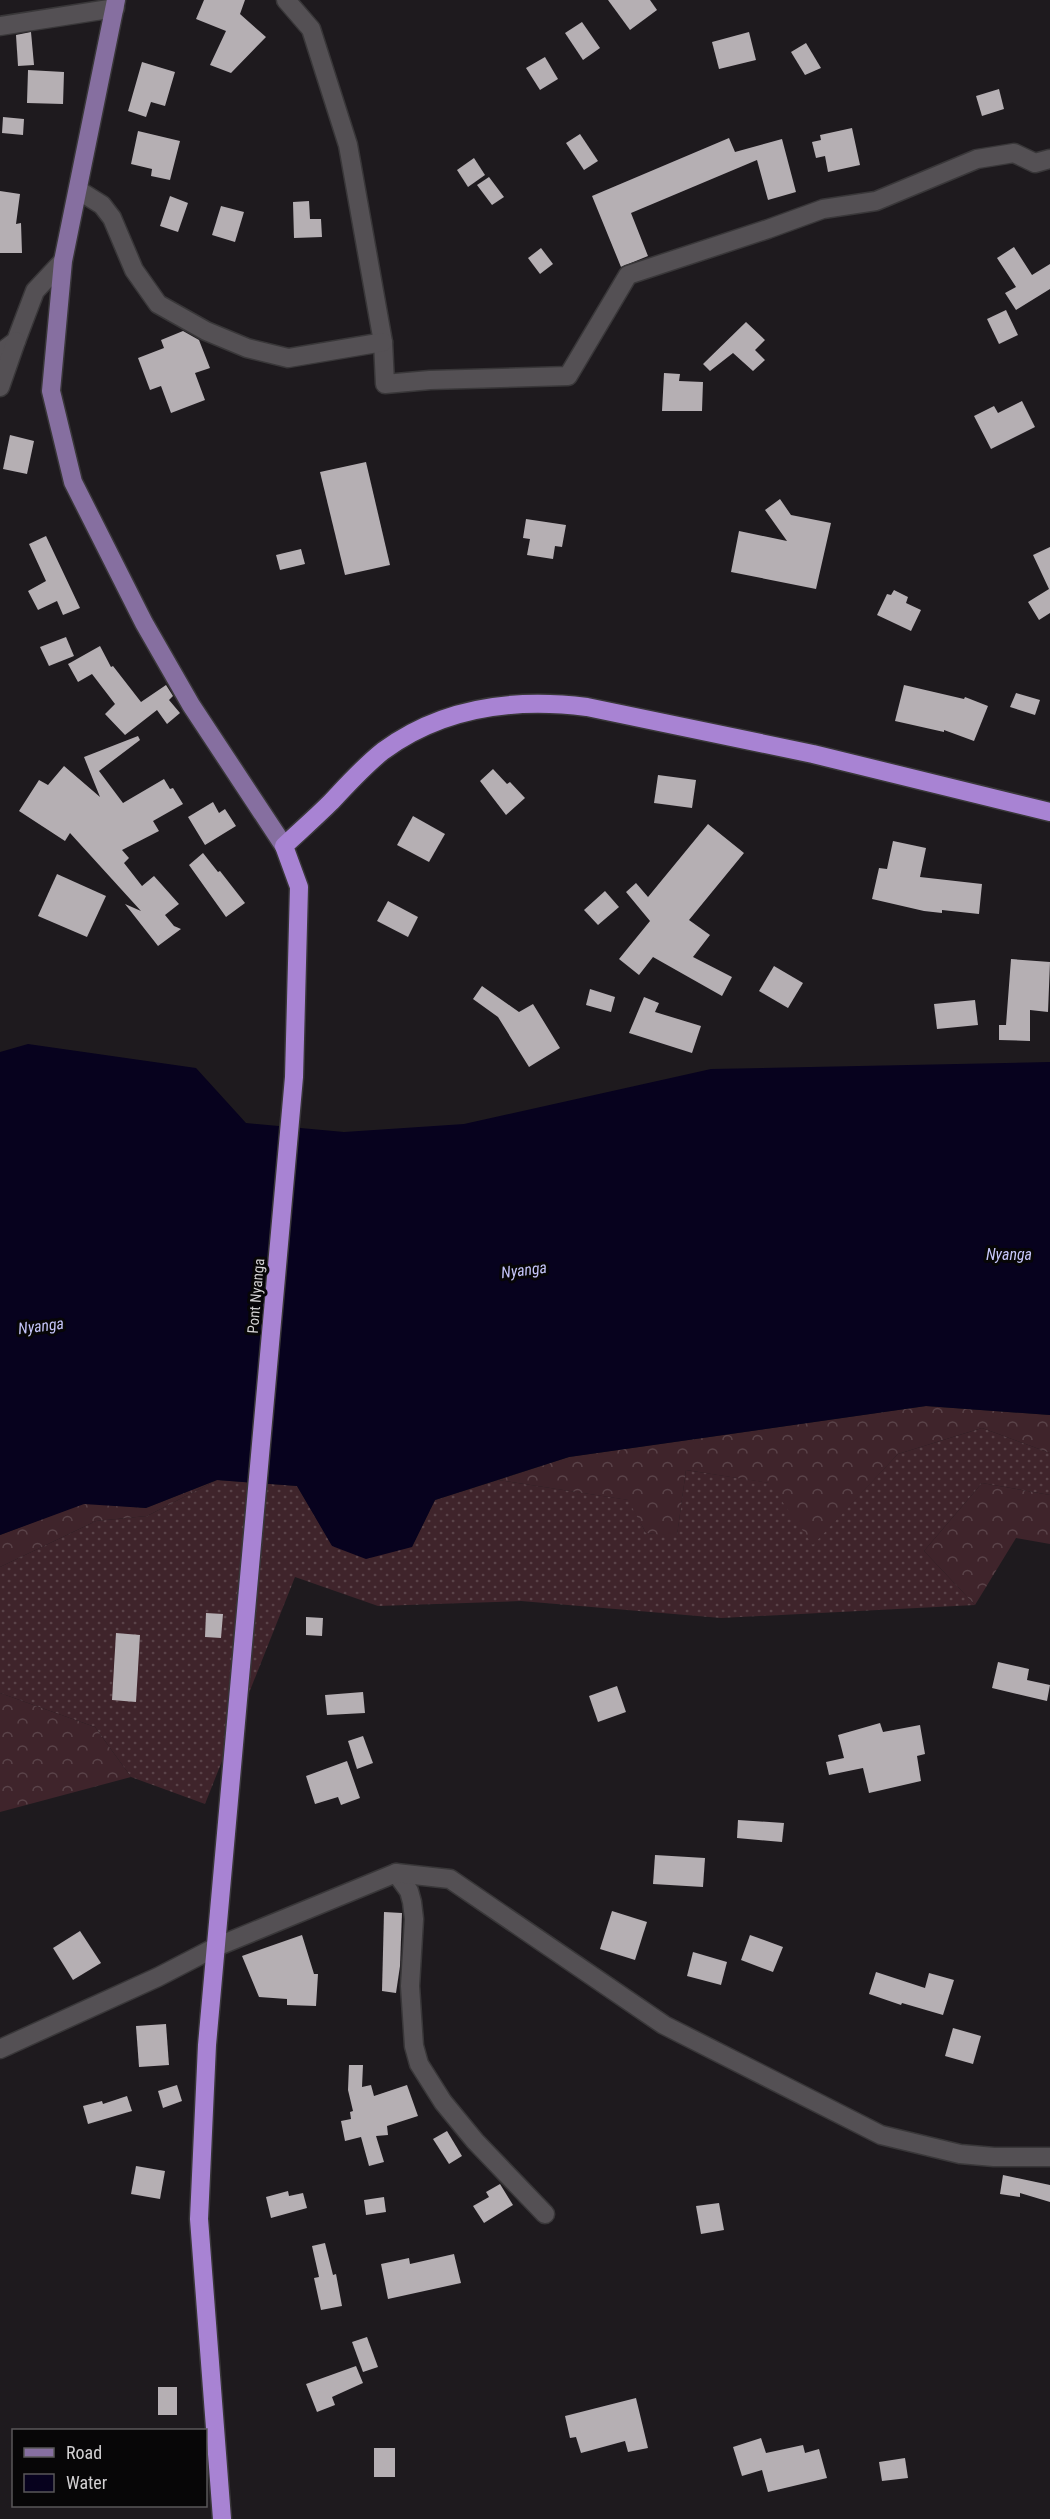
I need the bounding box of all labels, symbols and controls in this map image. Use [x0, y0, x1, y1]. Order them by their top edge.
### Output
water label: Nyanga [986, 1245, 1032, 1264]
street label: Pont Nyanga [244, 1258, 268, 1334]
water label: Nyanga [500, 1258, 548, 1282]
water label: Nyanga [17, 1314, 65, 1338]
legend [12, 2429, 207, 2507]
text: Road [66, 2442, 102, 2463]
text: Water [66, 2472, 108, 2493]

